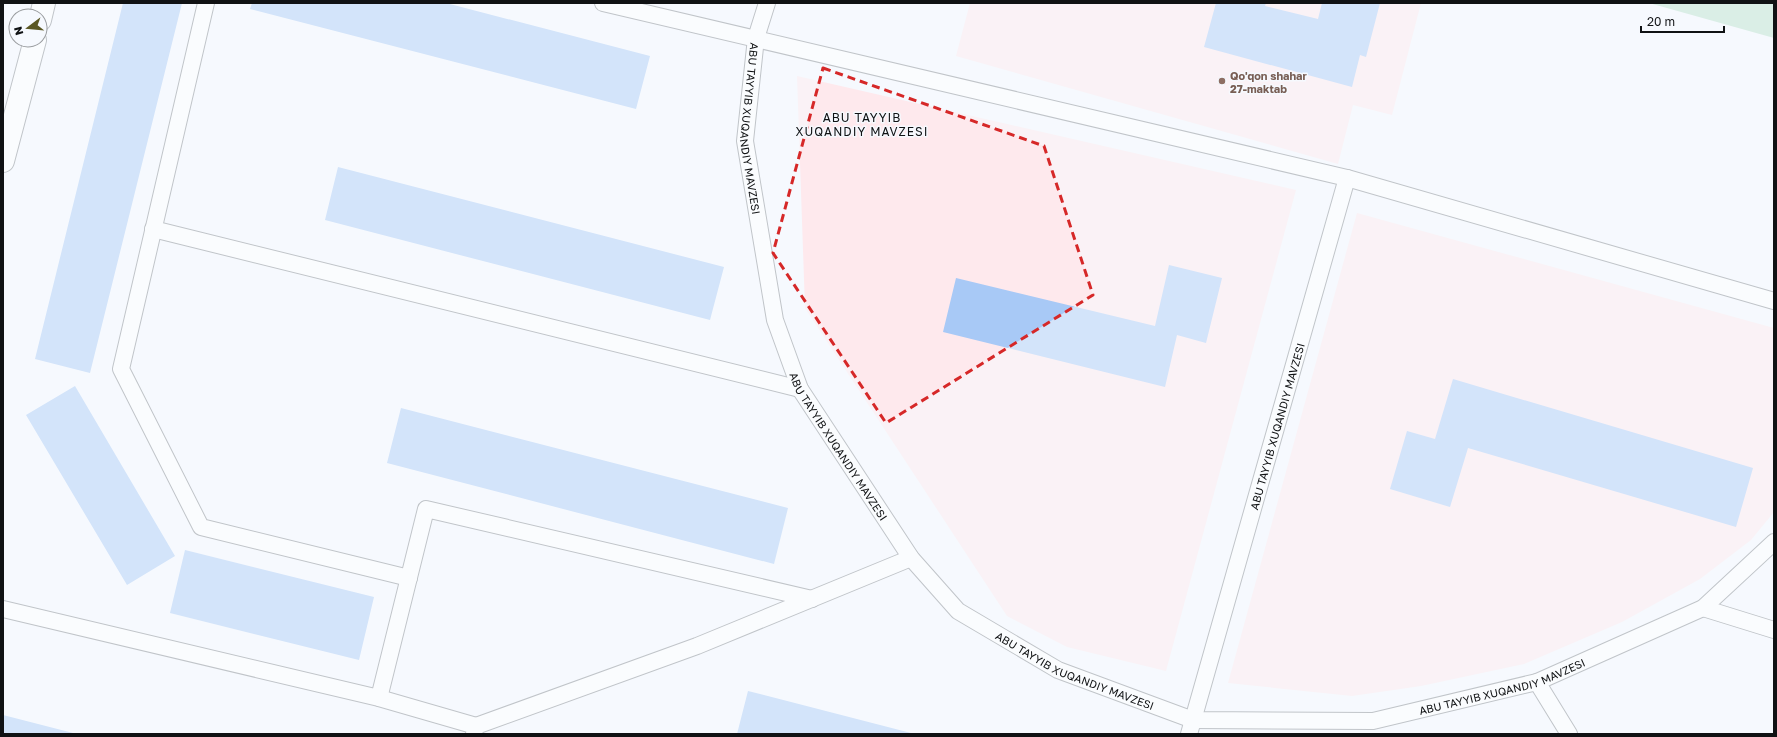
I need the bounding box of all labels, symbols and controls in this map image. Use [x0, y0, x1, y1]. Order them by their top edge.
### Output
north arrow [8, 8, 48, 48]
scale bar [1641, 8, 1724, 34]
text: 20 m [1647, 14, 1675, 29]
text: N [11, 25, 25, 37]
street label: ABU TAYYIB XUQANDIY MAVZESI [738, 42, 764, 215]
place label: Qo'qon shahar 27-maktab [1230, 69, 1308, 95]
marker: Qo'qon shahar 27-maktab [1217, 76, 1227, 86]
district label: ABU TAYYIB XUQANDIY MAVZESI [796, 110, 928, 139]
street label: ABU TAYYIB XUQANDIY MAVZESI [1247, 341, 1306, 511]
street label: ABU TAYYIB XUQANDIY MAVZESI [788, 370, 891, 522]
street label: ABU TAYYIB XUQANDIY MAVZESI [994, 628, 1156, 712]
street label: ABU TAYYIB XUQANDIY MAVZESI [1417, 655, 1587, 716]

